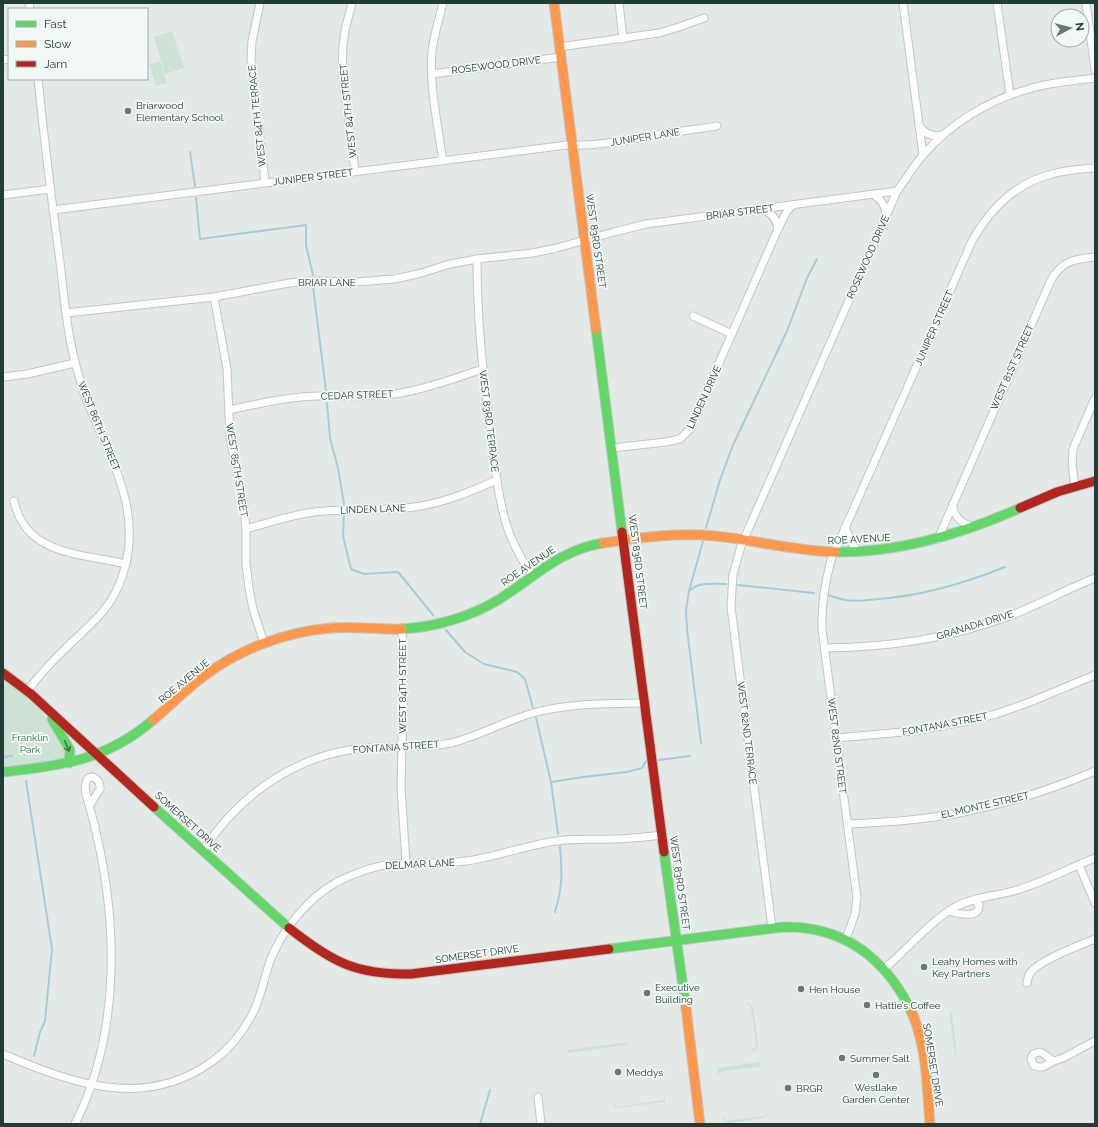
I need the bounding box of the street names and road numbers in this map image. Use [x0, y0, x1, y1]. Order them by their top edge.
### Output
street label: ROSEWOOD DRIVE [451, 54, 541, 76]
street label: WEST 84TH STREET [338, 63, 358, 159]
street label: WEST 84TH TERRACE [246, 65, 268, 167]
street label: JUNIPER LANE [609, 126, 681, 148]
street label: JUNIPER STREET [272, 167, 354, 187]
street label: WEST 83RD STREET [584, 193, 608, 289]
street label: BRIAR STREET [705, 202, 775, 222]
street label: ROSEWOOD DRIVE [845, 214, 891, 300]
street label: BRIAR LANE [298, 277, 356, 288]
street label: JUNIPER STREET [913, 289, 955, 367]
street label: WEST 81ST STREET [988, 323, 1036, 411]
street label: LINDEN DRIVE [685, 364, 723, 430]
street label: WEST 83RD TERRACE [477, 369, 501, 473]
street label: WEST 86TH STREET [76, 380, 122, 472]
street label: CEDAR STREET [321, 388, 393, 402]
street label: WEST 85TH STREET [224, 422, 250, 518]
street label: LINDEN LANE [340, 502, 406, 516]
street label: WEST 83RD STREET [627, 514, 649, 610]
street label: ROE AVENUE [827, 532, 891, 546]
street label: ROE AVENUE [499, 544, 557, 588]
street label: GRANADA DRIVE [935, 608, 1015, 642]
street label: WEST 84TH STREET [397, 639, 408, 733]
street label: ROE AVENUE [156, 657, 212, 705]
street label: WEST 82ND TERRACE [735, 681, 759, 785]
street label: WEST 82ND STREET [826, 697, 848, 795]
street label: FONTANA STREET [901, 710, 989, 738]
street label: FONTANA STREET [352, 738, 440, 756]
street label: SOMERSET DRIVE [153, 790, 223, 854]
street label: EL MONTE STREET [940, 790, 1030, 820]
street label: WEST 83RD STREET [668, 835, 692, 931]
street label: DELMAR LANE [385, 857, 455, 871]
street label: SOMERSET DRIVE [434, 943, 520, 965]
street label: SOMERSET DRIVE [921, 1022, 945, 1108]

